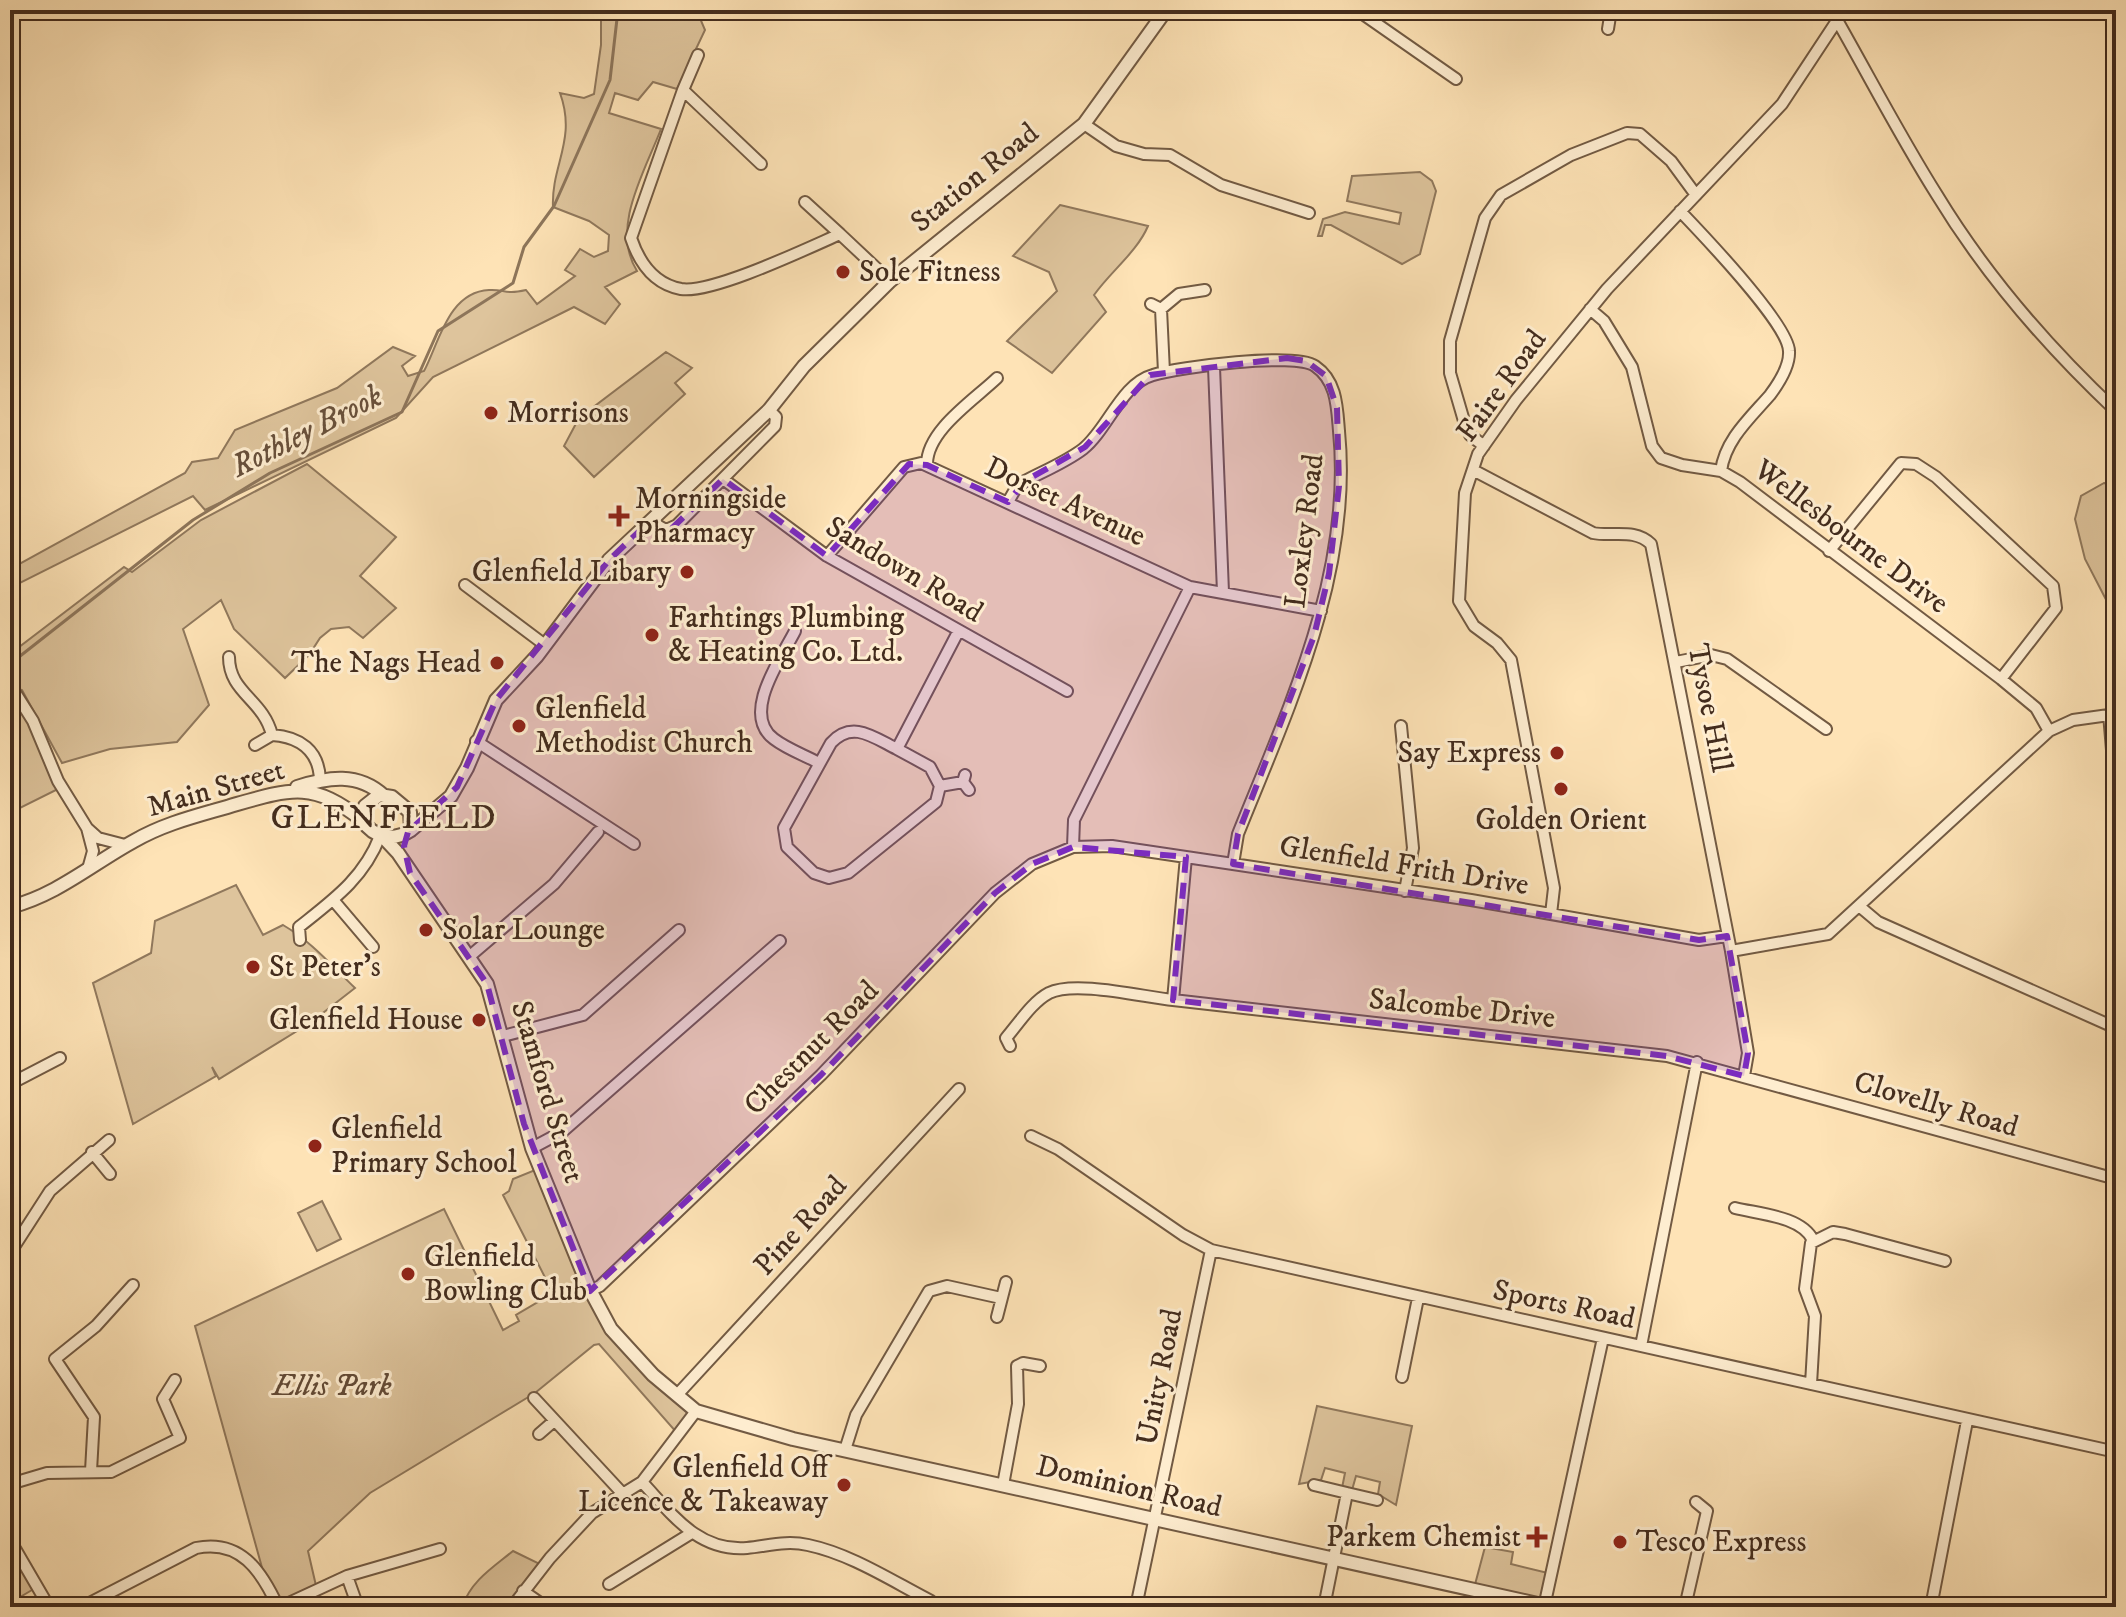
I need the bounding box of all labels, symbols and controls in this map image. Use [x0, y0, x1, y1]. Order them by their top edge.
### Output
street label: Station Road [903, 115, 1047, 241]
place label: Sole Fitness [859, 254, 1001, 291]
marker: Sole Fitness [834, 263, 852, 281]
street label: Faire Road [1449, 322, 1555, 450]
water label: Rothley Brook [224, 376, 390, 488]
place label: Morrisons [507, 395, 629, 432]
marker: Morrisons [482, 404, 500, 422]
street label: Dorset Avenue [979, 449, 1151, 555]
street label: Wellesbourne Drive [1745, 451, 1956, 622]
street label: Loxley Road [1277, 452, 1333, 610]
place label: Morningside Pharmacy [635, 481, 786, 552]
marker: Morningside Pharmacy [610, 507, 628, 525]
street label: Sandown Road [819, 509, 989, 631]
place label: Glenfield Libary [472, 554, 672, 591]
marker: Glenfield Libary [678, 563, 696, 581]
place label: Farhtings Plumbing & Heating Co. Ltd. [668, 600, 904, 671]
marker: Farhtings Plumbing & Heating Co. Ltd. [643, 626, 661, 644]
street label: Tysoe Hill [1678, 641, 1740, 775]
place label: The Nags Head [291, 645, 481, 682]
marker: The Nags Head [488, 654, 506, 672]
place label: Glenfield Methodist Church [535, 691, 753, 762]
marker: Glenfield Methodist Church [510, 717, 528, 735]
place label: Say Express [1397, 735, 1541, 772]
marker: Say Express [1548, 744, 1566, 762]
street label: Main Street [143, 752, 289, 826]
marker: Golden Orient [1552, 780, 1570, 798]
district label: GLENFIELD [270, 797, 498, 839]
place label: Golden Orient [1475, 802, 1647, 839]
street label: Glenfield Frith Drive [1277, 828, 1531, 904]
place label: Solar Lounge [442, 912, 605, 949]
marker: Solar Lounge [417, 921, 435, 939]
place label: St Peter's [269, 949, 381, 986]
marker: St Peter's [244, 958, 262, 976]
street label: Chestnut Road [737, 973, 887, 1123]
street label: Salcombe Drive [1367, 981, 1557, 1037]
street label: Stamford Street [502, 997, 592, 1187]
place label: Glenfield House [269, 1002, 463, 1039]
marker: Glenfield House [470, 1011, 488, 1029]
street label: Clovelly Road [1849, 1064, 2023, 1146]
place label: Glenfield Primary School [331, 1111, 517, 1182]
marker: Glenfield Primary School [306, 1137, 324, 1155]
street label: Pine Road [747, 1168, 855, 1284]
place label: Glenfield Bowling Club [424, 1239, 587, 1310]
marker: Glenfield Bowling Club [399, 1265, 417, 1283]
street label: Sports Road [1489, 1272, 1639, 1338]
street label: Unity Road [1129, 1306, 1191, 1448]
park label: Ellis Park [270, 1368, 392, 1405]
street label: Dominion Road [1033, 1448, 1225, 1526]
place label: Glenfield Off Licence & Takeaway [578, 1450, 833, 1521]
marker: Glenfield Off Licence & Takeaway [835, 1476, 853, 1494]
place label: Parkem Chemist [1326, 1519, 1521, 1556]
place label: Tesco Express [1636, 1524, 1807, 1561]
marker: Parkem Chemist [1528, 1528, 1546, 1546]
marker: Tesco Express [1611, 1533, 1629, 1551]

